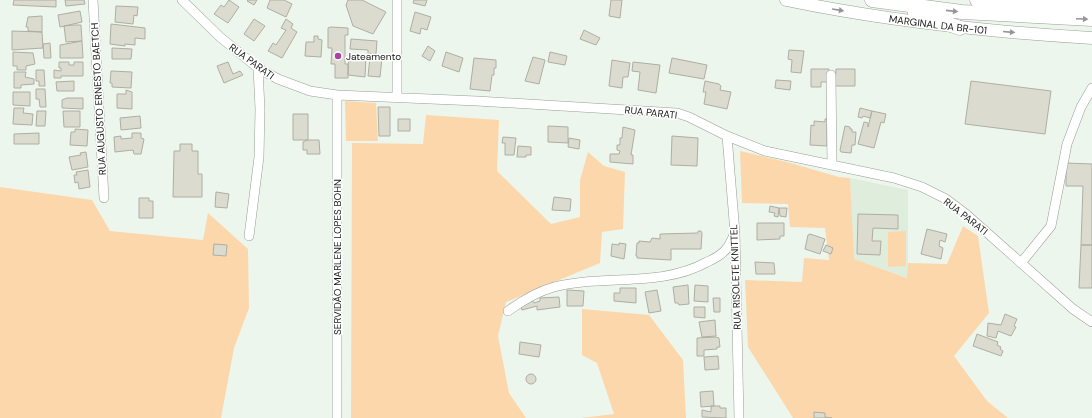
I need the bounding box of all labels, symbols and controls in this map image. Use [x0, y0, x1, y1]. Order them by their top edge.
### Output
one-way arrow [832, 7, 844, 13]
one-way arrow [946, 8, 958, 14]
street label: MARGINAL DA BR-101 [888, 12, 988, 37]
one-way arrow [1076, 15, 1088, 22]
street label: RUA AUGUSTO ERNESTO BAETCH [88, 22, 109, 176]
one-way arrow [1003, 29, 1015, 35]
street label: RUA PARATI [227, 41, 277, 82]
place label: Jateamento [346, 50, 401, 63]
marker: Jateamento [333, 51, 343, 61]
street label: RUA PARATI [624, 103, 678, 122]
street label: SERVIDÃO MARLENE LOPES BOHN [331, 179, 344, 335]
street label: RUA PARATI [941, 195, 990, 238]
street label: RUA RISOLETE KNITTEL [727, 224, 744, 330]

